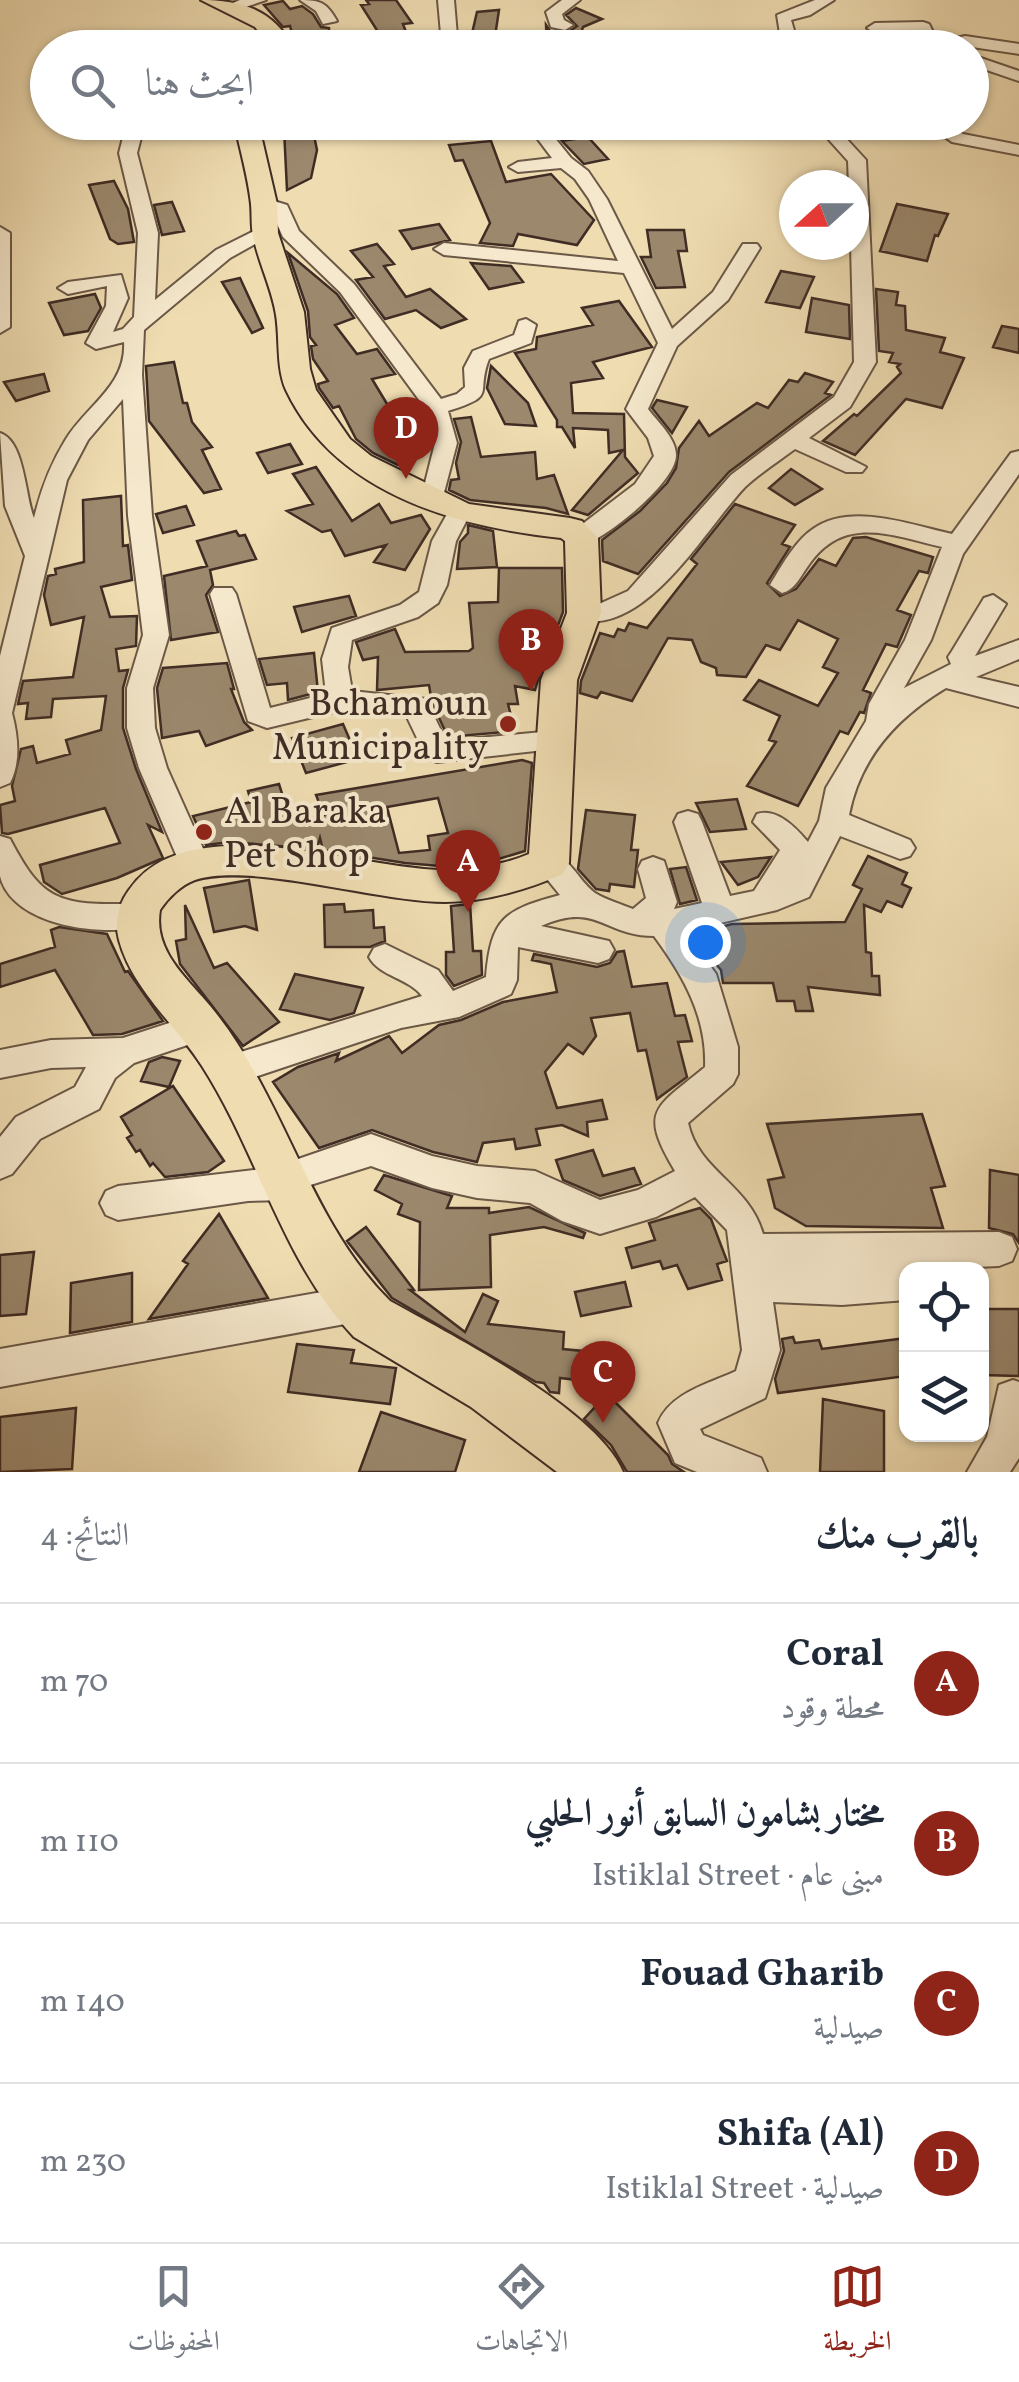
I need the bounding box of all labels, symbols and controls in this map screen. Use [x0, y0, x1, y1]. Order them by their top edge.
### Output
search box [30, 30, 989, 140]
icon: search [65, 58, 120, 113]
text: ابحث هنا [145, 59, 254, 112]
north arrow [779, 170, 869, 260]
pin: D [374, 396, 438, 479]
pin: B [498, 608, 564, 691]
place label: Bchamoun Municipality [272, 679, 488, 776]
marker: Bchamoun Municipality [497, 713, 519, 735]
place label: Al Baraka Pet Shop [224, 787, 387, 884]
marker: Al Baraka Pet Shop [193, 821, 215, 843]
pin: A [436, 830, 500, 912]
your location [680, 917, 731, 968]
map controls [899, 1262, 989, 1442]
button: locate [899, 1262, 989, 1352]
pin: C [570, 1340, 636, 1423]
button: layers [899, 1352, 989, 1442]
text: بالقرب منك [815, 1507, 979, 1566]
text: النتائج: 4 [40, 1515, 129, 1559]
text: Coral [786, 1629, 884, 1682]
text: 70 m [40, 1661, 108, 1705]
text: A [935, 1661, 958, 1705]
text: محطة وقود [781, 1688, 884, 1732]
text: مختار بشامون السابق أنور الحلبي [525, 1789, 884, 1842]
text: 110 m [40, 1821, 119, 1865]
text: B [936, 1821, 957, 1865]
text: مبنى عام · Istiklal Street [592, 1855, 884, 1899]
text: Fouad Gharib [640, 1949, 884, 2002]
text: 140 m [40, 1981, 125, 2025]
text: C [936, 1981, 957, 2025]
text: صيدلية [813, 2008, 884, 2052]
text: Shifa (Al) [717, 2109, 884, 2162]
text: 230 m [40, 2141, 126, 2185]
text: D [935, 2141, 958, 2185]
text: صيدلية · Istiklal Street [605, 2168, 884, 2212]
tab: المحفوظات [128, 2259, 220, 2368]
tab: الاتجاهات [475, 2259, 568, 2368]
tab: الخريطة [823, 2259, 891, 2368]

